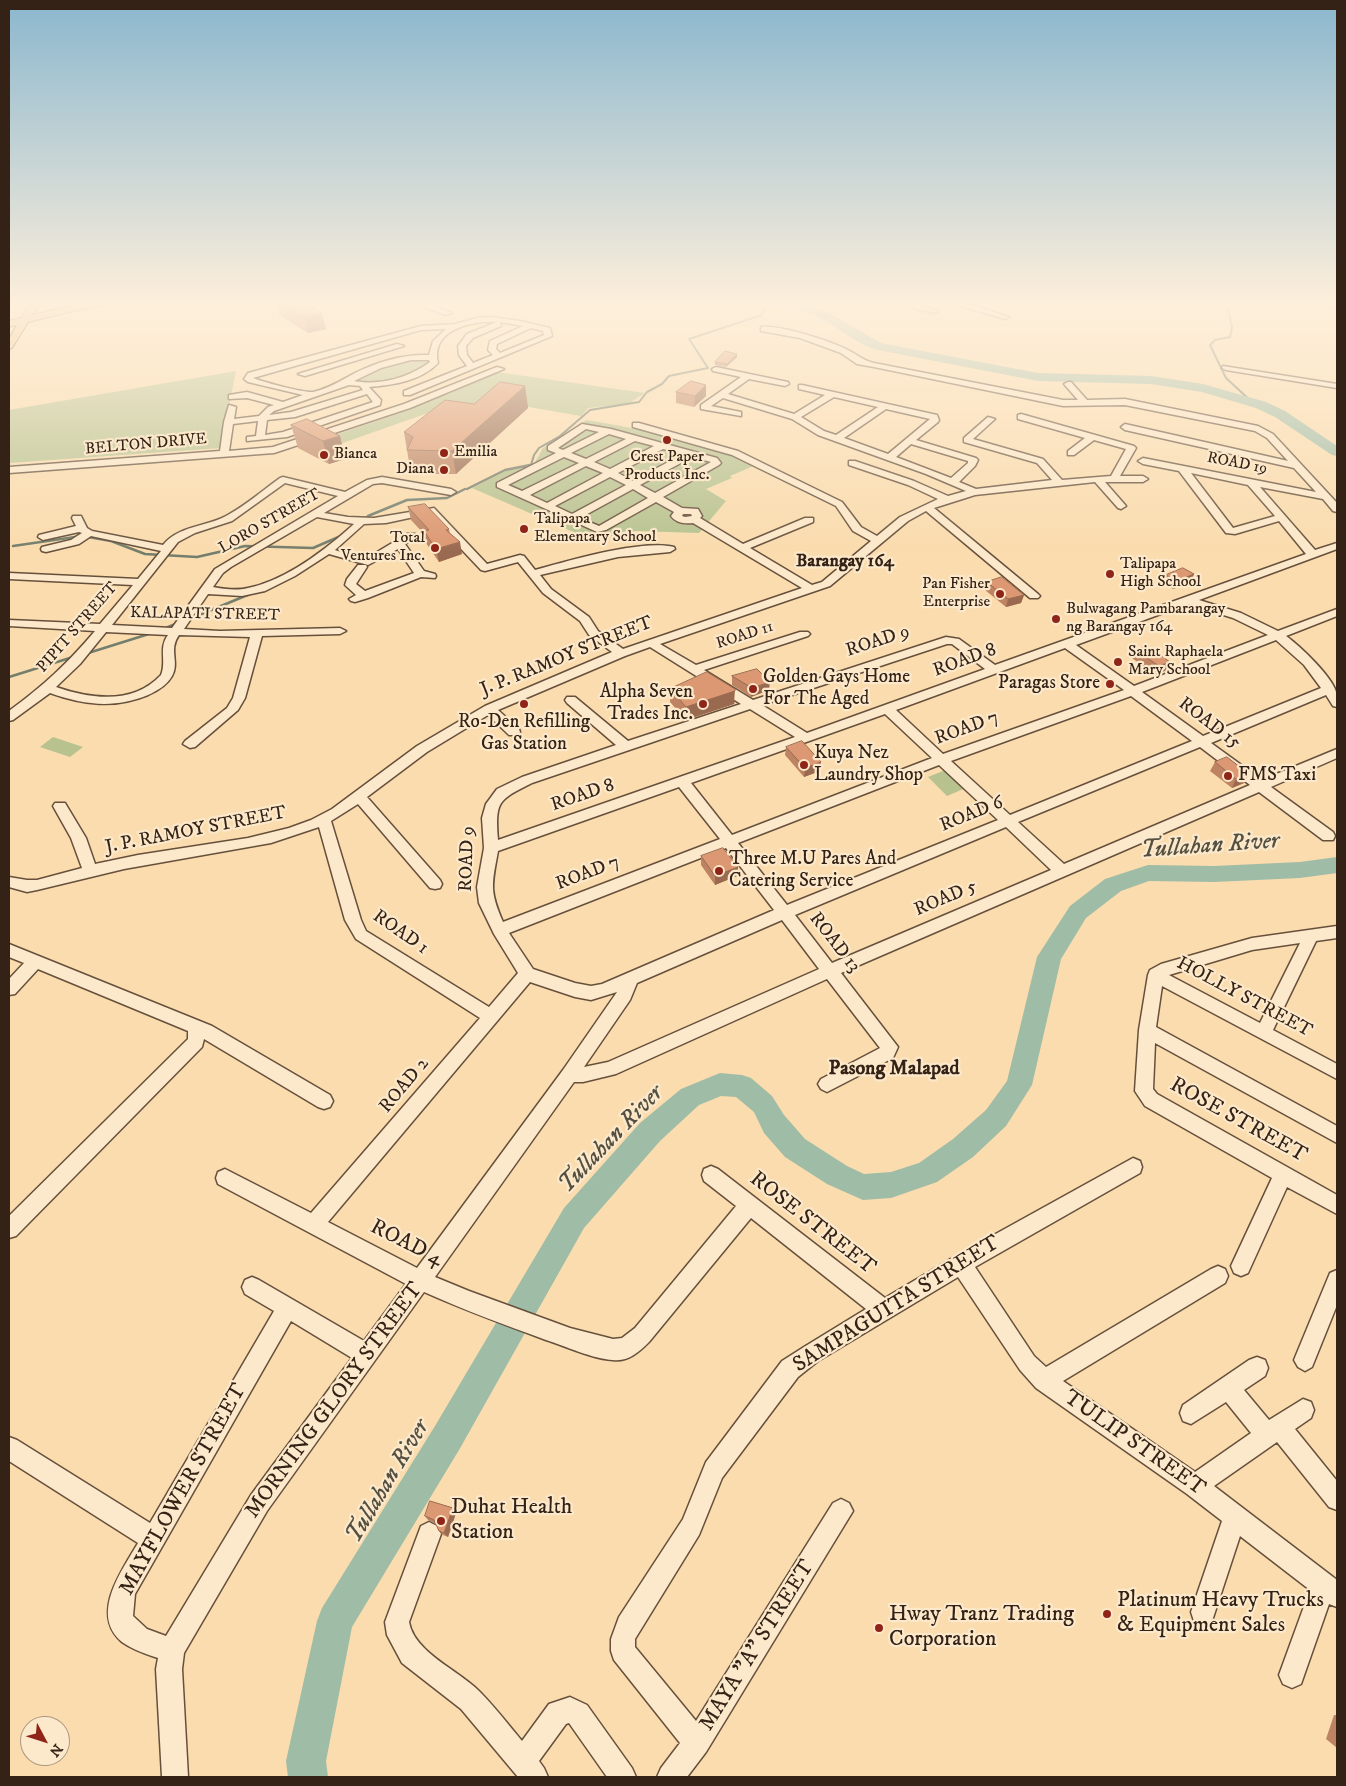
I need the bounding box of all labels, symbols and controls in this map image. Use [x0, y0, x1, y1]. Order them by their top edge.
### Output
street label: BELTON DRIVE [84, 430, 208, 460]
marker: Crest Paper Products Inc. [661, 434, 673, 446]
place label: Emilia [454, 443, 497, 463]
place label: Bianca [334, 445, 377, 465]
marker: Emilia [438, 447, 450, 459]
place label: Crest Paper Products Inc. [624, 448, 710, 486]
marker: Bianca [318, 449, 330, 461]
street label: ROAD 19 [1205, 449, 1269, 479]
place label: Diana [396, 460, 434, 480]
marker: Diana [438, 464, 450, 476]
street label: LORO STREET [216, 485, 324, 559]
place label: Talipapa Elementary School [534, 510, 656, 548]
marker: Talipapa Elementary School [518, 523, 530, 535]
place label: Total Ventures Inc. [341, 529, 425, 567]
marker: Total Ventures Inc. [429, 542, 441, 554]
district label: Barangay 164 [796, 551, 894, 573]
place label: Talipapa High School [1120, 555, 1201, 593]
marker: Talipapa High School [1104, 568, 1116, 580]
place label: Pan Fisher Enterprise [922, 575, 990, 613]
street label: PIPIT STREET [34, 579, 122, 677]
marker: Pan Fisher Enterprise [994, 588, 1006, 600]
place label: Bulwagang Pambarangay ng Barangay 164 [1066, 600, 1225, 638]
street label: KALAPATI STREET [130, 604, 280, 626]
street label: J. P. RAMOY STREET [478, 612, 656, 702]
marker: Bulwagang Pambarangay ng Barangay 164 [1050, 613, 1062, 625]
street label: ROAD 11 [714, 618, 776, 654]
street label: ROAD 9 [843, 621, 913, 663]
street label: ROAD 8 [930, 639, 1000, 683]
place label: Saint Raphaela Mary School [1128, 643, 1223, 681]
marker: Saint Raphaela Mary School [1112, 656, 1124, 668]
place label: Golden Gays Home For The Aged [763, 667, 910, 711]
place label: Paragas Store [998, 673, 1100, 695]
marker: Paragas Store [1104, 678, 1116, 690]
place label: Alpha Seven Trades Inc. [600, 682, 693, 726]
marker: Golden Gays Home For The Aged [747, 683, 759, 695]
street label: ROAD 15 [1173, 693, 1245, 755]
marker: Ro-Den Refilling Gas Station [518, 698, 530, 710]
marker: Alpha Seven Trades Inc. [697, 698, 709, 710]
street label: ROAD 7 [932, 707, 1002, 751]
place label: Ro-Den Refilling Gas Station [458, 712, 590, 756]
place label: Kuya Nez Laundry Shop [814, 743, 923, 787]
marker: Kuya Nez Laundry Shop [798, 759, 810, 771]
place label: FMS Taxi [1238, 765, 1316, 787]
marker: FMS Taxi [1222, 770, 1234, 782]
street label: ROAD 8 [548, 775, 618, 817]
street label: ROAD 6 [937, 792, 1007, 838]
street label: J. P. RAMOY STREET [104, 802, 288, 860]
street label: ROAD 9 [455, 826, 481, 892]
water label: Tullahan River [1140, 828, 1280, 866]
place label: Three M.U Pares And Catering Service [729, 849, 896, 893]
street label: ROAD 7 [553, 852, 623, 896]
marker: Three M.U Pares And Catering Service [713, 865, 725, 877]
street label: ROAD 5 [911, 876, 981, 922]
street label: ROAD 1 [368, 906, 432, 960]
street label: ROAD 13 [803, 908, 865, 978]
street label: HOLLY STREET [1172, 953, 1316, 1043]
street label: ROAD 2 [375, 1054, 435, 1118]
district label: Pasong Malapad [829, 1058, 959, 1082]
street label: ROSE STREET [1165, 1072, 1311, 1170]
water label: Tullahan River [553, 1080, 671, 1200]
street label: ROSE STREET [744, 1167, 880, 1281]
street label: ROAD 4 [365, 1215, 447, 1273]
street label: SAMPAGUITA STREET [789, 1231, 1005, 1379]
street label: MORNING GLORY STREET [240, 1278, 430, 1524]
street label: MAYFLOWER STREET [115, 1379, 253, 1601]
street label: TULIP STREET [1058, 1385, 1210, 1503]
water label: Tullahan River [341, 1415, 437, 1549]
place label: Duhat Health Station [451, 1495, 572, 1546]
marker: Duhat Health Station [435, 1515, 447, 1527]
street label: MAYA "A" STREET [695, 1556, 821, 1736]
place label: Platinum Heavy Trucks & Equipment Sales [1117, 1588, 1324, 1640]
place label: Hway Tranz Trading Corporation [889, 1602, 1074, 1654]
marker: Platinum Heavy Trucks & Equipment Sales [1101, 1608, 1113, 1620]
marker: Hway Tranz Trading Corporation [873, 1622, 885, 1634]
north arrow [20, 1716, 70, 1766]
text: N [45, 1740, 66, 1760]

